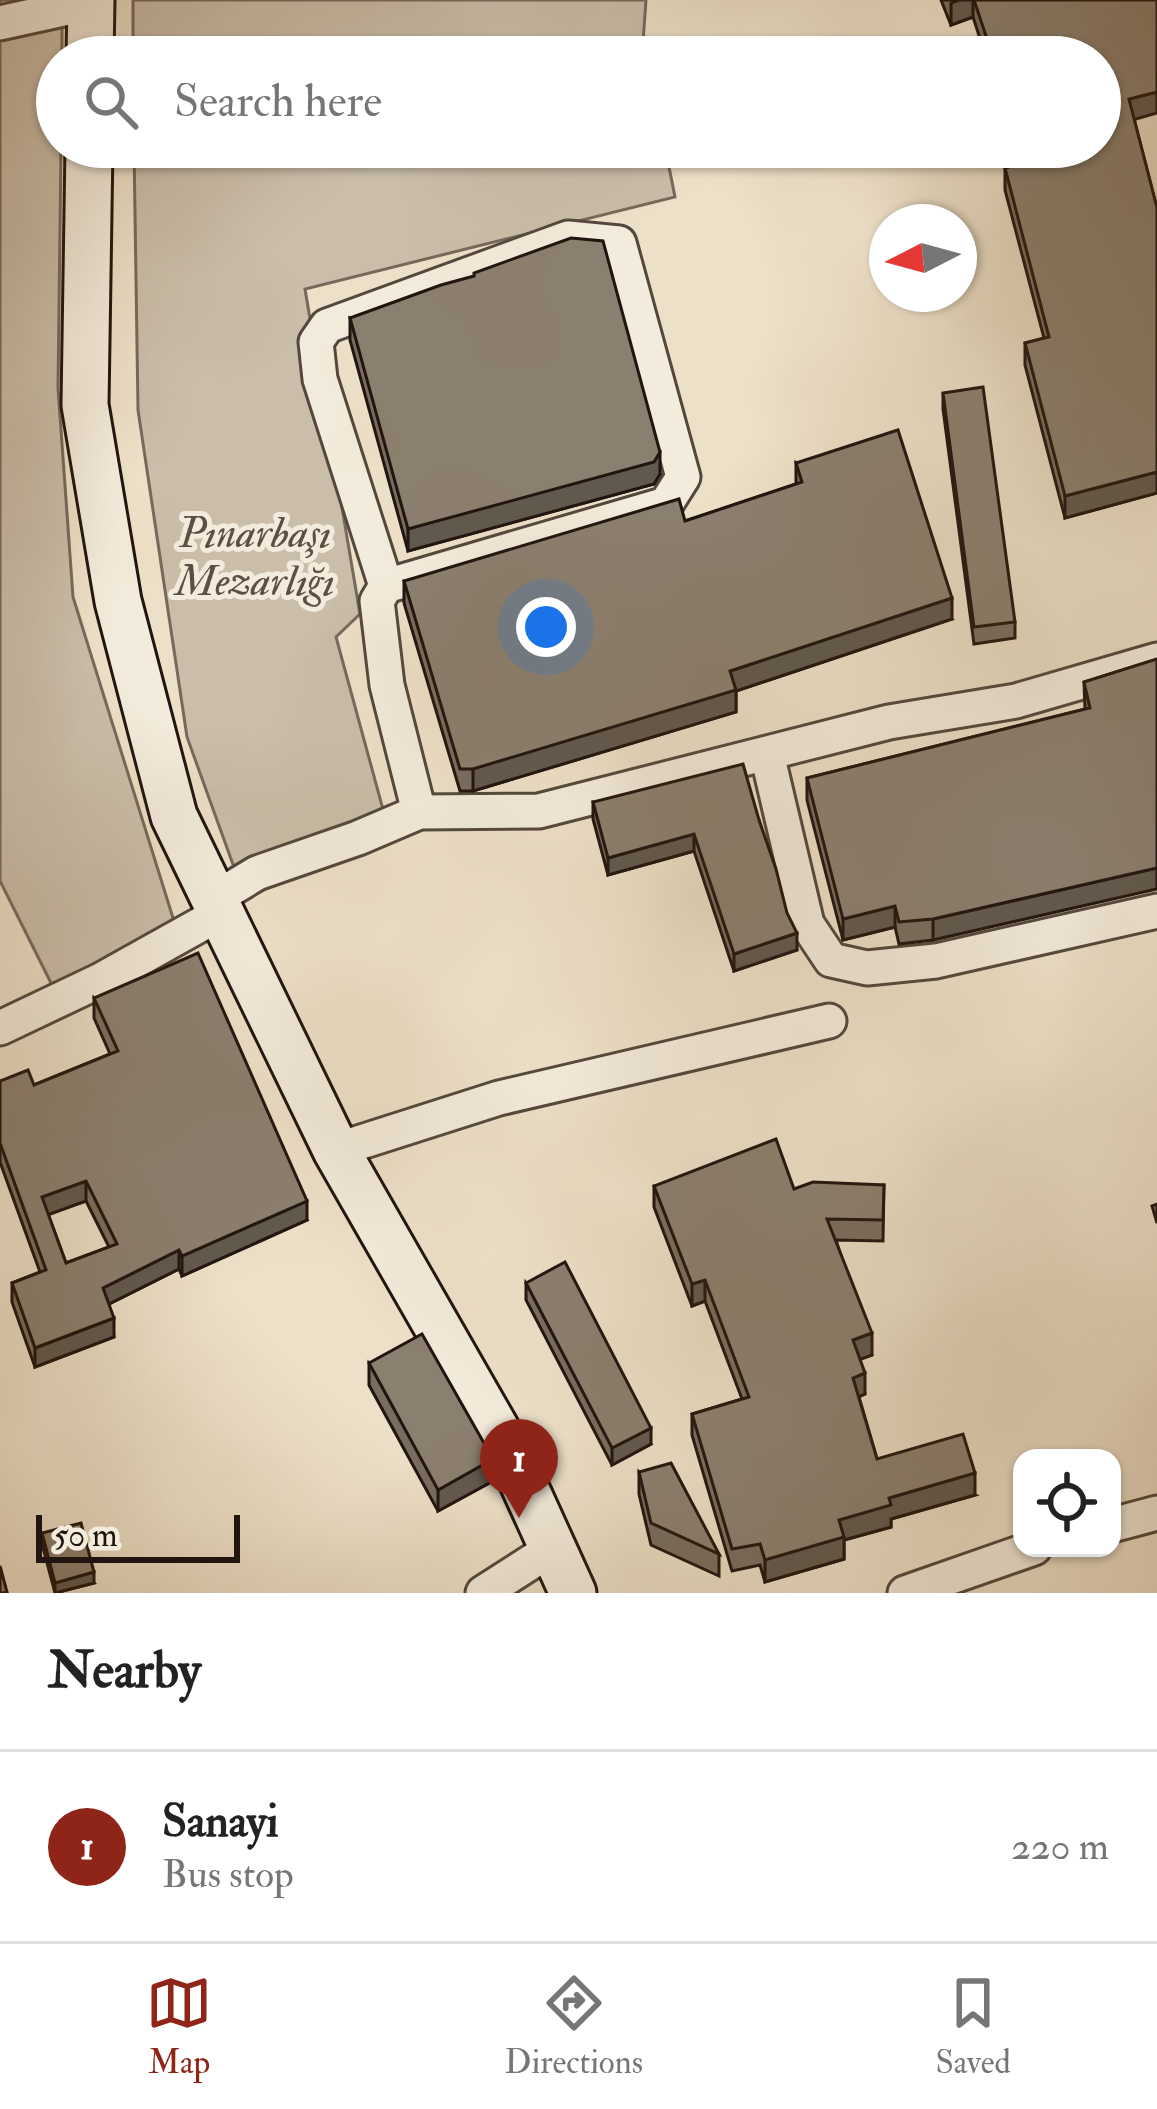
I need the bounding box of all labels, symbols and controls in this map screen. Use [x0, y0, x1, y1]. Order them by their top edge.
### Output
search box [36, 36, 1121, 168]
icon: search [78, 69, 144, 135]
text: Search here [174, 74, 382, 130]
north arrow [869, 204, 977, 312]
park label: Pınarbaşı Mezarlığı [172, 508, 335, 608]
your location [516, 597, 576, 657]
pin: 1 [480, 1419, 558, 1518]
map controls [1013, 1449, 1121, 1557]
button: locate [1013, 1449, 1121, 1557]
scale bar [36, 1509, 240, 1562]
text: 50 m [54, 1515, 118, 1556]
text: Nearby [48, 1639, 201, 1703]
text: Sanayi [162, 1794, 279, 1850]
text: 1 [80, 1822, 94, 1871]
text: 220 m [1011, 1822, 1109, 1871]
text: Bus stop [162, 1850, 294, 1899]
tab: Map [146, 1970, 212, 2083]
tab: Directions [505, 1970, 643, 2083]
tab: Saved [935, 1970, 1011, 2083]

